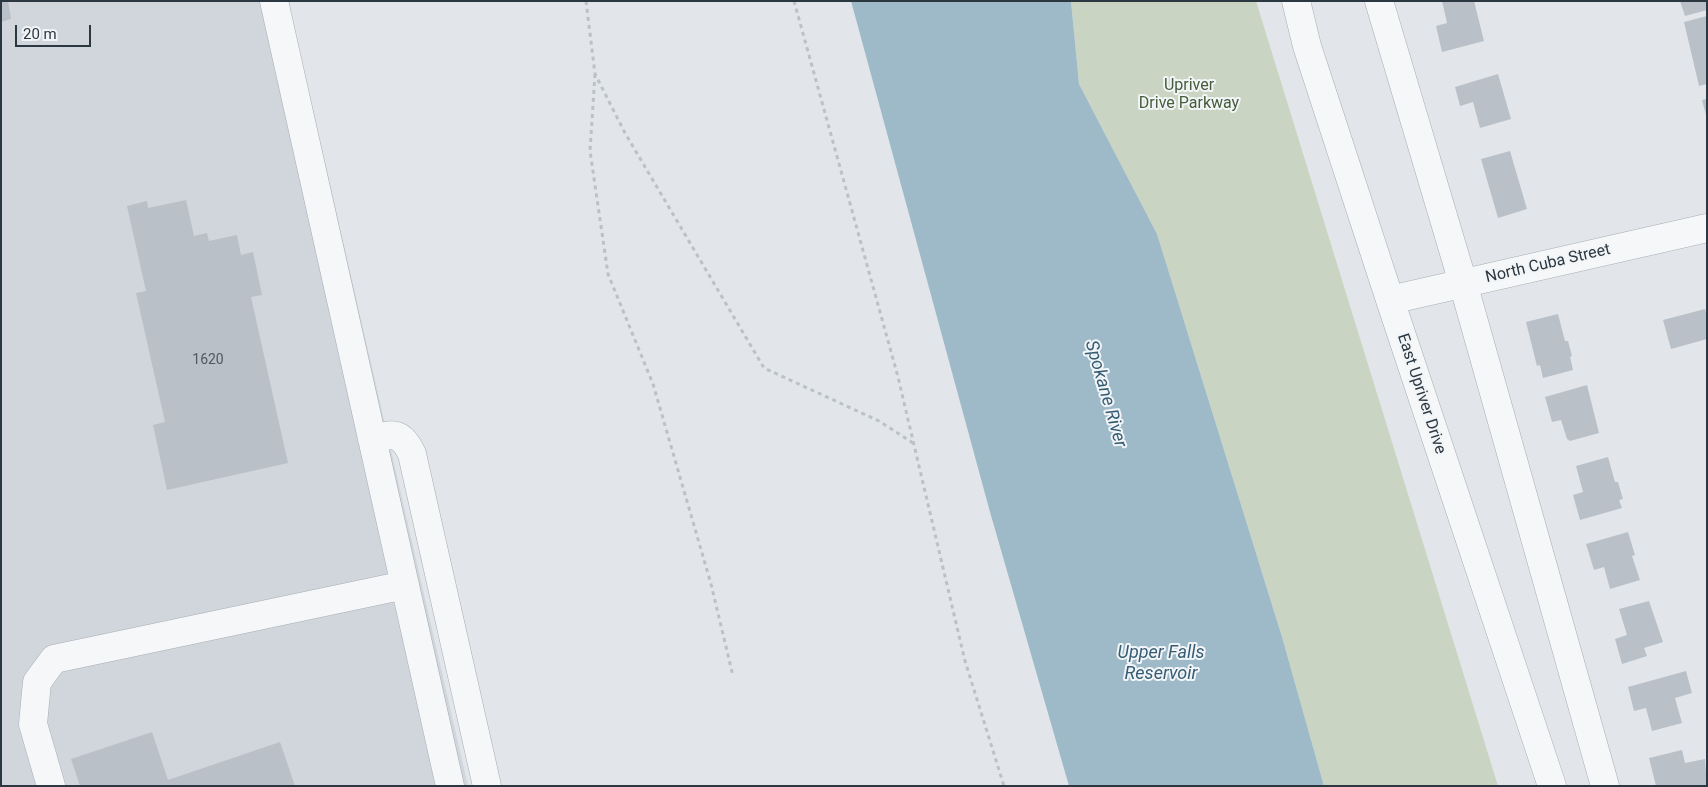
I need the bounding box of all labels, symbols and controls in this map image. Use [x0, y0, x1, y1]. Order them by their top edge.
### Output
scale bar [18, 15, 94, 47]
text: 20 m [23, 25, 57, 43]
park label: Upriver Drive Parkway [1139, 76, 1239, 114]
street label: North Cuba Street [1484, 240, 1612, 288]
street label: East Upriver Drive [1392, 331, 1450, 457]
water label: Spokane River [1079, 338, 1131, 450]
house number: 1620 [192, 352, 224, 368]
water label: Upper Falls Reservoir [1118, 642, 1204, 684]

